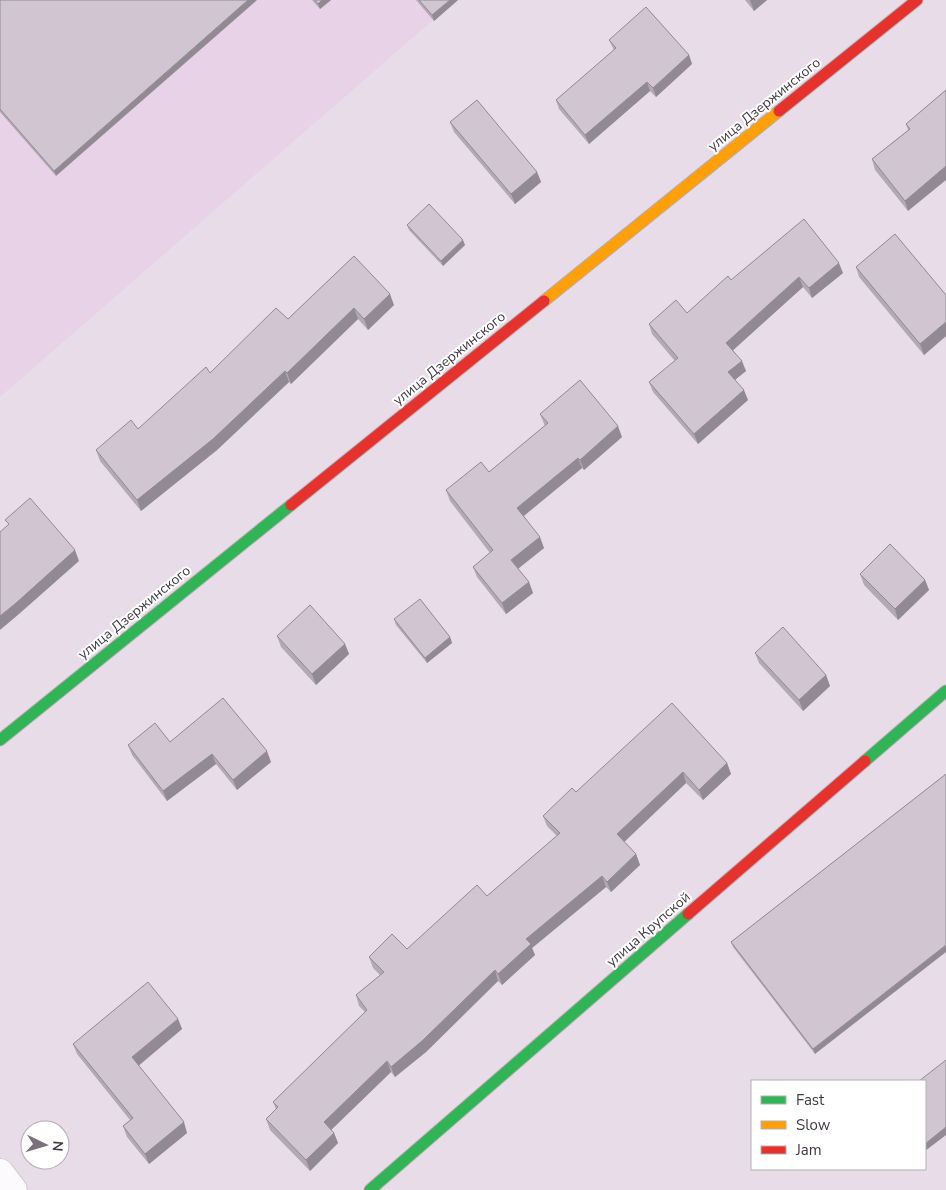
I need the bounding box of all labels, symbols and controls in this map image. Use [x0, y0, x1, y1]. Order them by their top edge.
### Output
street label: улица Дзержинского [704, 53, 825, 156]
street label: улица Дзержинского [389, 307, 510, 410]
street label: улица Дзержинского [74, 561, 195, 664]
street label: улица Крупской [602, 888, 694, 971]
legend [751, 1080, 926, 1170]
text: Fast [796, 1090, 825, 1110]
text: Slow [796, 1115, 831, 1135]
north arrow [20, 1120, 70, 1170]
text: N [48, 1140, 67, 1152]
text: Jam [795, 1140, 822, 1160]

